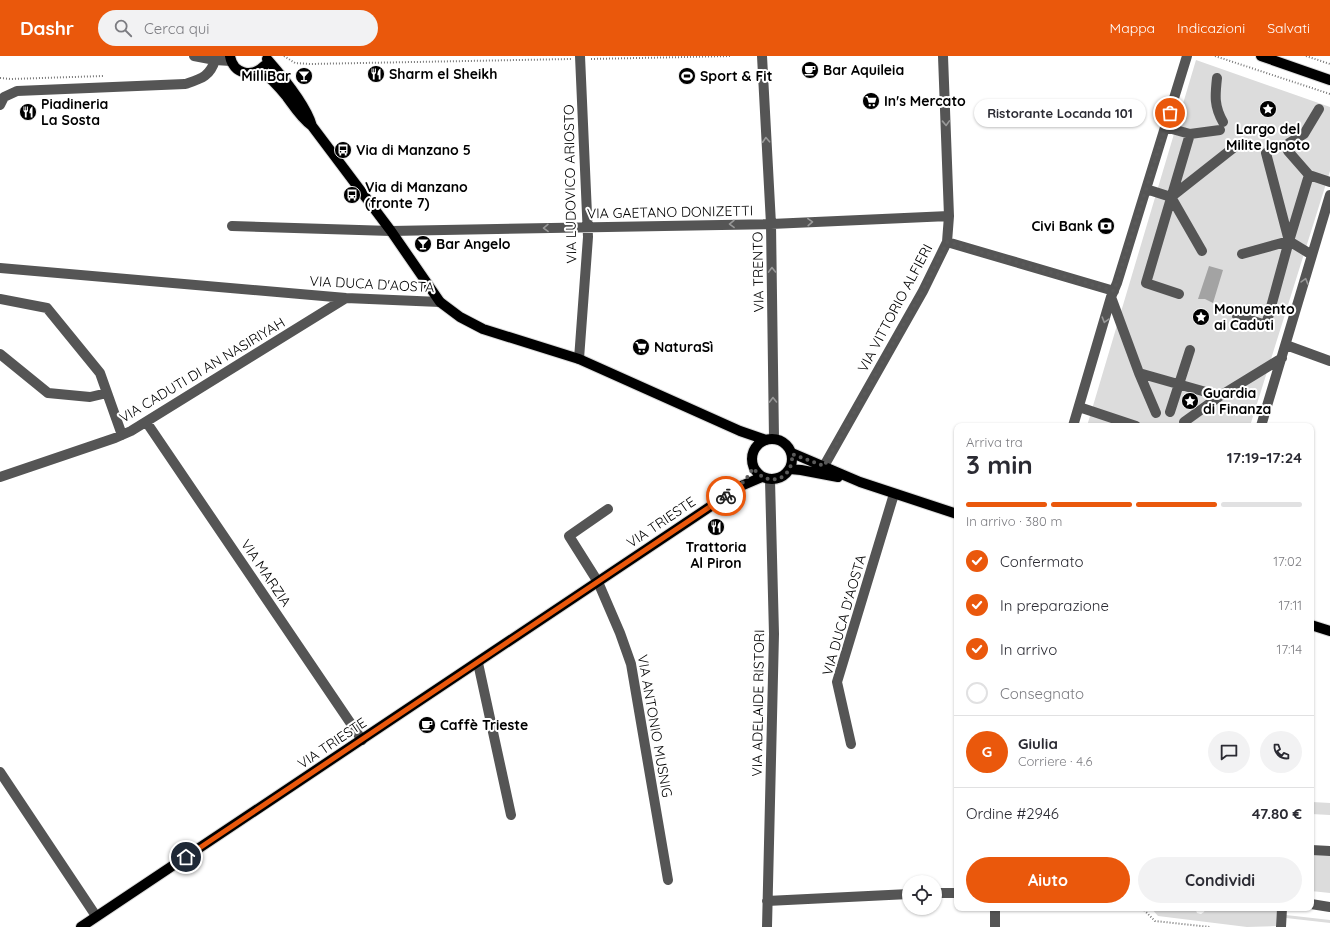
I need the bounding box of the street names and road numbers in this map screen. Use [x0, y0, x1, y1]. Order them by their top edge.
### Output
street label: VIA LUDOVICO ARIOSTO [560, 104, 580, 264]
street label: VIA GAETANO DONIZETTI [587, 202, 753, 222]
street label: VIA TRENTO [748, 231, 768, 312]
street label: VIA VITTORIO ALFIERI [854, 241, 936, 375]
street label: VIA DUCA D'AOSTA [309, 272, 435, 296]
street label: VIA CADUTI DI AN NASIRIYAH [116, 313, 288, 427]
street label: VIA TRIESTE [623, 492, 699, 552]
street label: VIA MARZIA [237, 536, 295, 610]
street label: VIA DUCA D'AOSTA [818, 552, 870, 678]
street label: VIA ADELAIDE RISTORI [748, 629, 768, 777]
street label: VIA ANTONIO MUSNIG [634, 653, 676, 799]
street label: VIA TRIESTE [294, 713, 370, 773]

